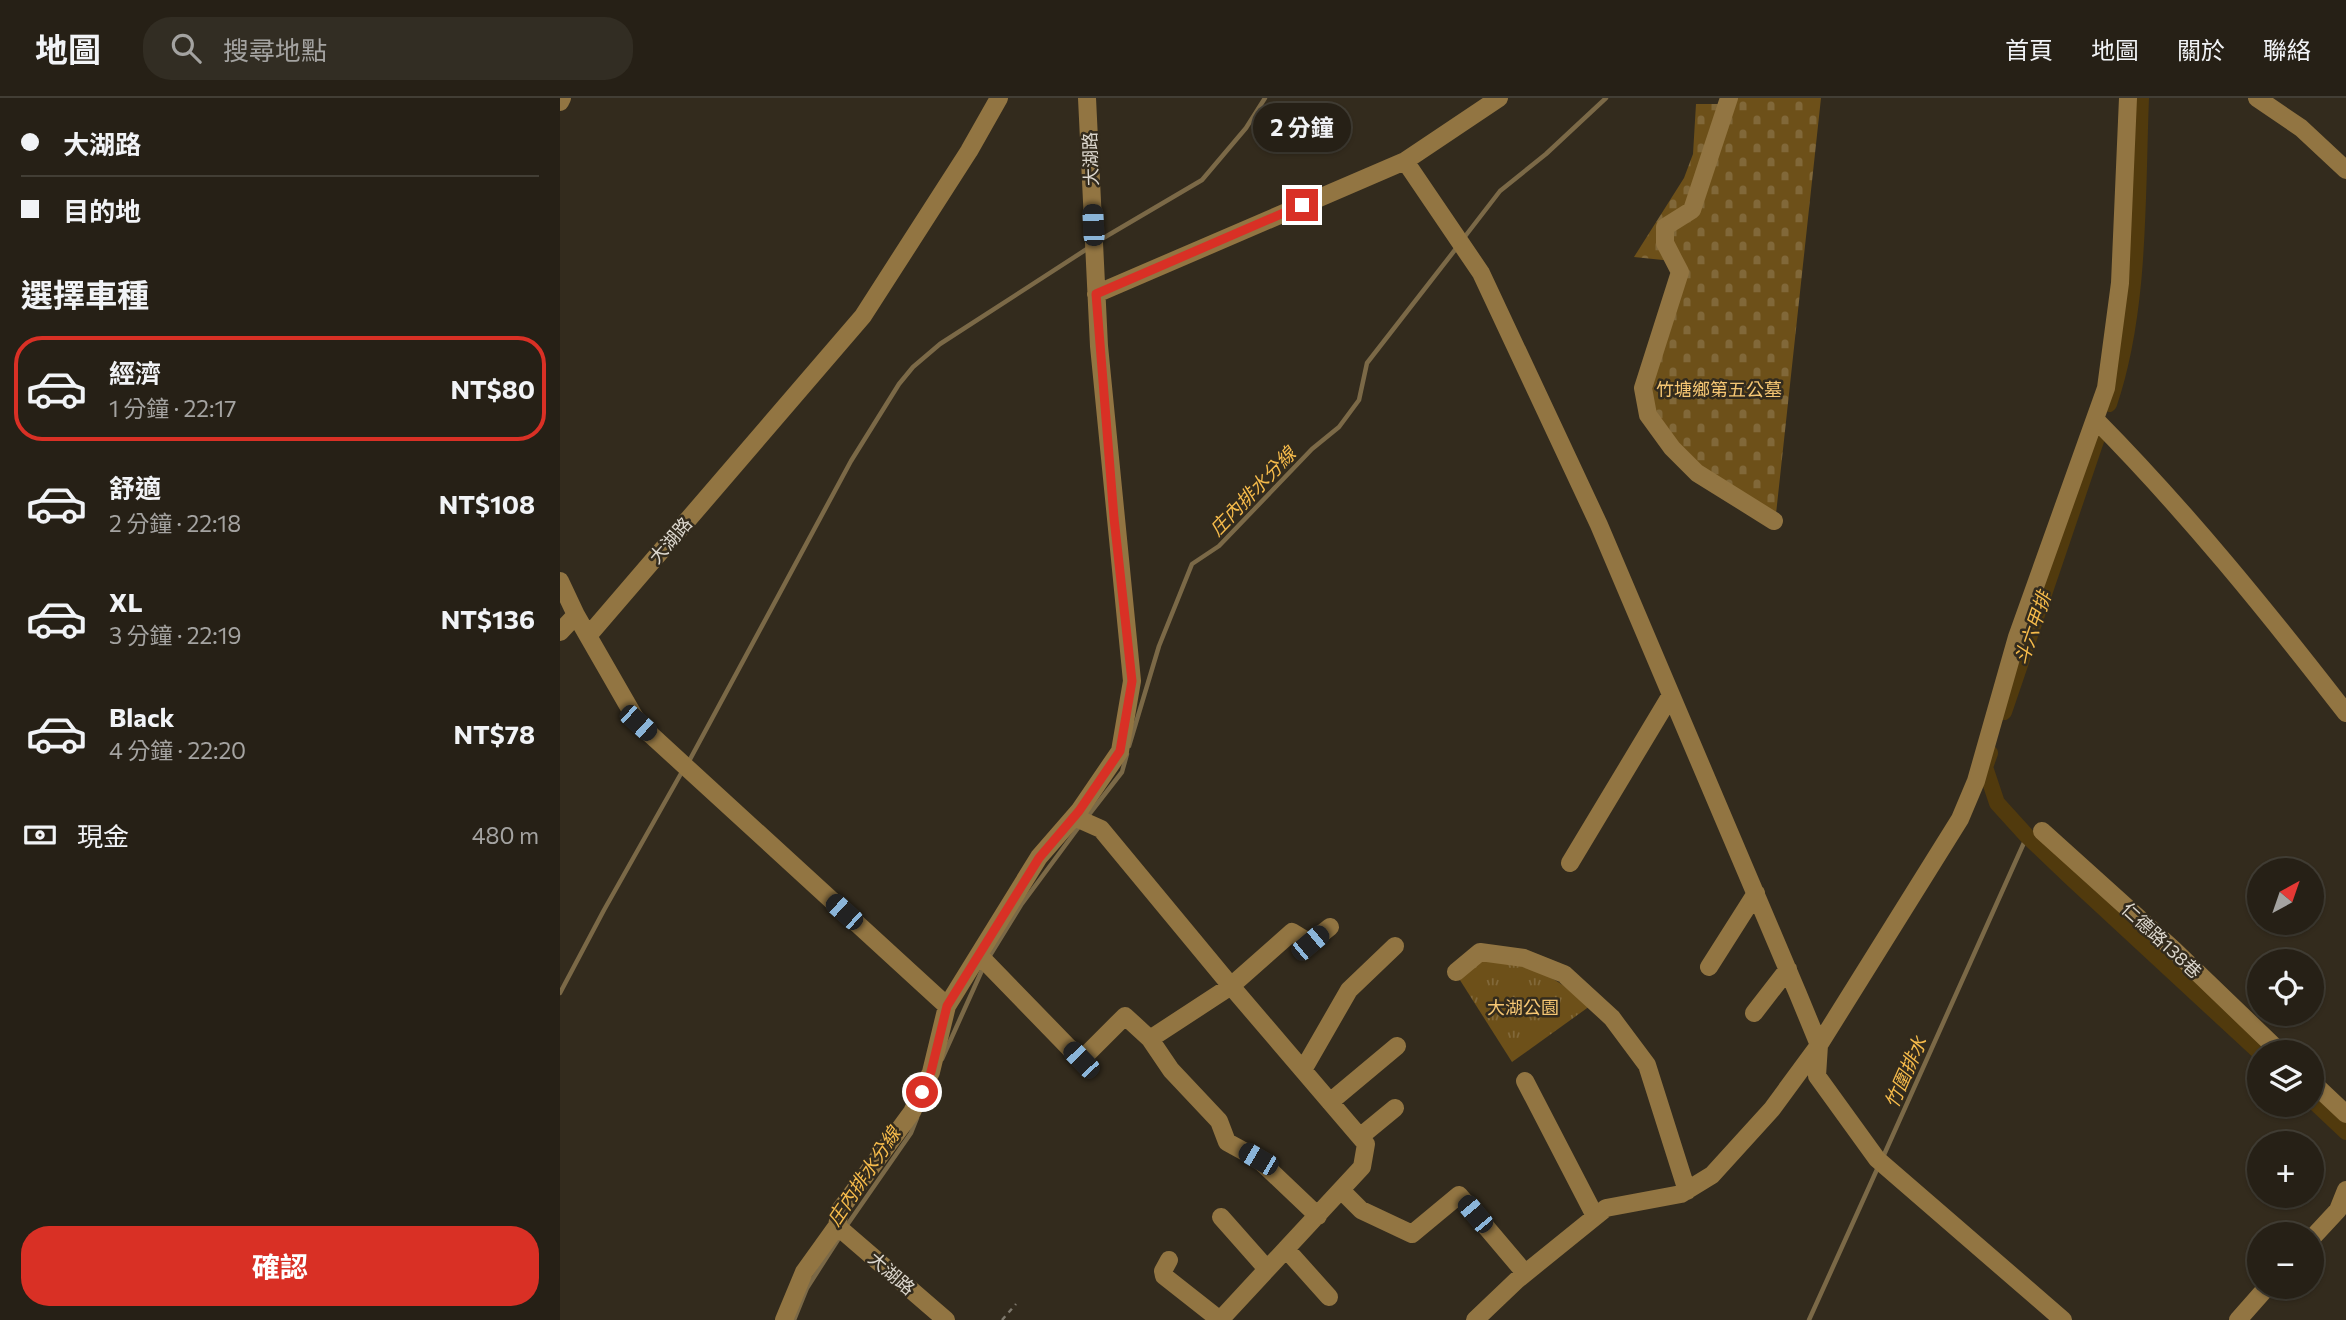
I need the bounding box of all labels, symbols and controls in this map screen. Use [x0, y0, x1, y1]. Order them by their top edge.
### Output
search box [143, 17, 633, 80]
text: 地圖 [35, 28, 101, 69]
icon: search [167, 29, 205, 67]
text: 搜尋地點 [223, 34, 327, 65]
text: 首頁 [2005, 35, 2053, 64]
text: 地圖 [2091, 35, 2139, 64]
text: 關於 [2177, 35, 2225, 64]
text: 聯絡 [2263, 35, 2311, 64]
callout: 2 分鐘 [1253, 104, 1351, 153]
text: 2 分鐘 [1270, 113, 1334, 141]
text: 大湖路 [63, 128, 141, 159]
street label: 大湖路 [1078, 132, 1102, 186]
route end [1286, 189, 1318, 221]
text: 目的地 [63, 195, 141, 226]
car [1082, 203, 1105, 247]
text: 選擇車種 [21, 274, 149, 314]
icon: car [25, 357, 88, 420]
text: 經濟 [109, 357, 161, 388]
text: NT$80 [450, 373, 535, 404]
park label: 竹塘鄉第五公墓 [1656, 378, 1782, 400]
text: 1 分鐘 · 22:17 [109, 394, 236, 422]
water label: 庄內排水分線 [1204, 441, 1301, 540]
icon: car [25, 472, 88, 535]
text: 舒適 [109, 472, 161, 503]
text: NT$108 [439, 488, 535, 519]
text: 2 分鐘 · 22:18 [109, 509, 241, 537]
street label: 大湖路 [644, 512, 696, 568]
water label: 斗六甲排 [2009, 585, 2056, 668]
text: XL [109, 586, 143, 617]
icon: car [25, 587, 88, 650]
text: NT$136 [441, 603, 535, 634]
text: 3 分鐘 · 22:19 [109, 621, 242, 649]
text: Black [109, 701, 175, 732]
car [616, 701, 661, 745]
icon: car [25, 702, 88, 765]
text: NT$78 [454, 718, 535, 749]
text: 4 分鐘 · 22:20 [109, 736, 246, 764]
icon: cash [21, 816, 59, 854]
text: 現金 [77, 820, 129, 851]
text: 480 m [472, 821, 539, 849]
north arrow [2247, 858, 2324, 934]
map controls [2247, 858, 2324, 1299]
car [822, 890, 867, 934]
street label: 仁德路138巷 [2118, 898, 2206, 982]
car [1288, 921, 1333, 965]
button: locate [2247, 949, 2324, 1026]
park label: 大湖公園 [1487, 996, 1559, 1018]
water label: 竹圍排水 [1879, 1032, 1931, 1111]
car [1059, 1038, 1104, 1082]
button: layers [2247, 1040, 2324, 1117]
route start [906, 1076, 938, 1108]
water label: 庄內排水分線 [822, 1121, 906, 1230]
button: + [2247, 1131, 2324, 1208]
car [1235, 1139, 1282, 1179]
car [1454, 1191, 1497, 1237]
button: − [2247, 1222, 2324, 1299]
button: 確認 [21, 1226, 539, 1306]
street label: 大湖路 [864, 1247, 920, 1299]

